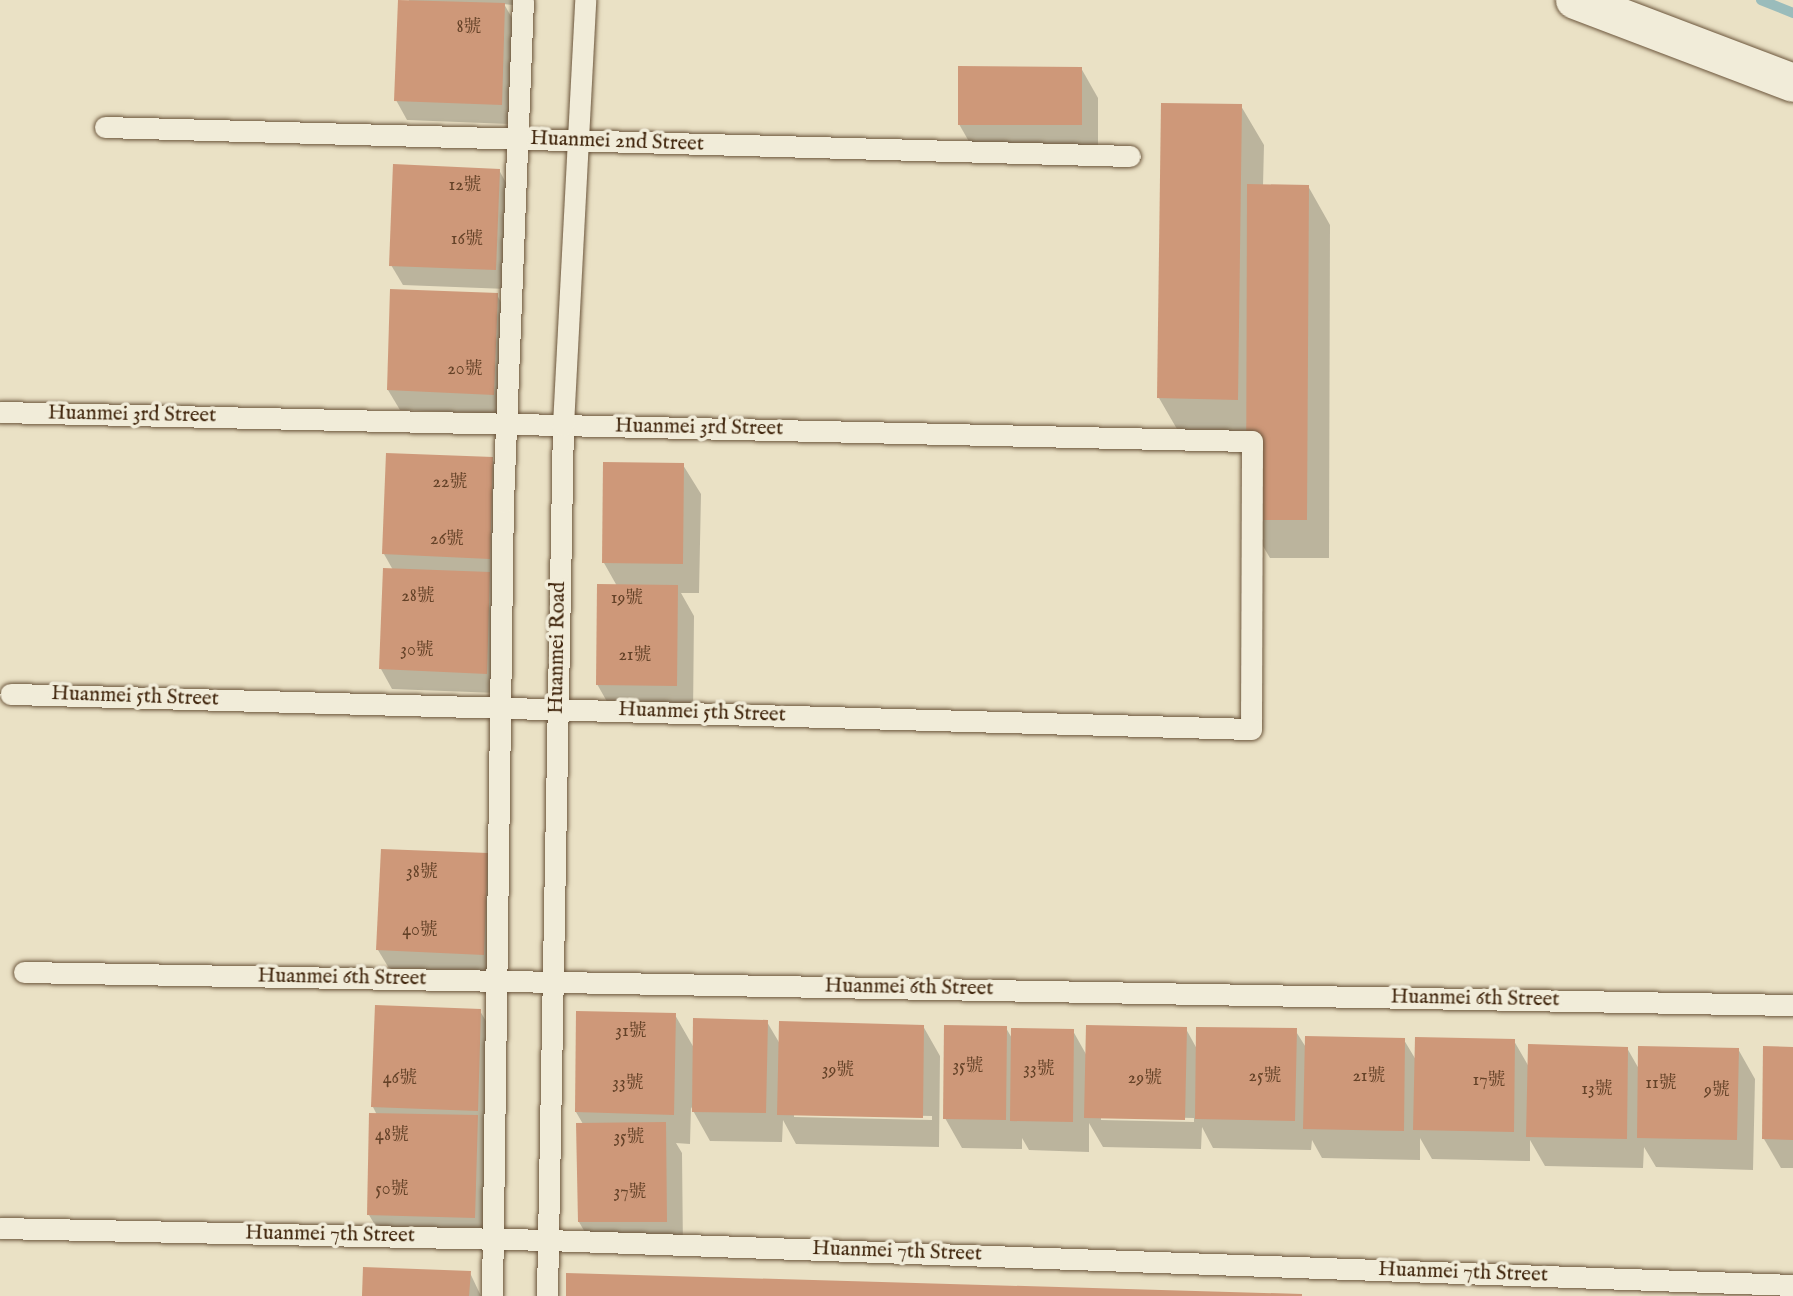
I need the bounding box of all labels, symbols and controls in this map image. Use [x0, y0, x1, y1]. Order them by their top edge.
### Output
house number: 8號 [456, 17, 482, 39]
street label: Huanmei 2nd Street [530, 126, 704, 158]
house number: 12號 [448, 175, 482, 197]
house number: 16號 [451, 229, 483, 251]
house number: 20號 [447, 359, 483, 381]
street label: Huanmei 3rd Street [48, 401, 216, 429]
street label: Huanmei 3rd Street [615, 414, 783, 442]
house number: 22號 [433, 472, 467, 494]
house number: 26號 [430, 529, 464, 551]
street label: Huanmei Road [544, 582, 572, 714]
house number: 28號 [401, 586, 435, 608]
house number: 19號 [611, 588, 643, 610]
house number: 30號 [400, 640, 434, 662]
house number: 21號 [618, 645, 652, 667]
street label: Huanmei 5th Street [51, 681, 219, 713]
street label: Huanmei 5th Street [618, 697, 786, 729]
house number: 38號 [406, 862, 438, 884]
house number: 40號 [402, 920, 438, 942]
street label: Huanmei 6th Street [257, 964, 427, 992]
street label: Huanmei 6th Street [824, 974, 994, 1002]
street label: Huanmei 6th Street [1390, 985, 1560, 1013]
house number: 31號 [615, 1021, 647, 1043]
house number: 35號 [952, 1056, 984, 1078]
house number: 33號 [1023, 1059, 1055, 1081]
house number: 39號 [822, 1060, 854, 1082]
house number: 25號 [1249, 1066, 1281, 1088]
house number: 21號 [1352, 1066, 1386, 1088]
house number: 46號 [383, 1068, 417, 1090]
house number: 29號 [1128, 1068, 1162, 1090]
house number: 17號 [1472, 1070, 1506, 1092]
house number: 33號 [612, 1073, 644, 1095]
house number: 11號 [1645, 1073, 1677, 1095]
house number: 13號 [1581, 1079, 1613, 1101]
house number: 9號 [1704, 1080, 1730, 1102]
house number: 48號 [375, 1125, 409, 1147]
house number: 35號 [613, 1127, 645, 1149]
house number: 50號 [375, 1179, 409, 1201]
house number: 37號 [613, 1182, 647, 1204]
street label: Huanmei 7th Street [245, 1221, 415, 1249]
street label: Huanmei 7th Street [812, 1236, 982, 1268]
street label: Huanmei 7th Street [1378, 1257, 1548, 1289]

